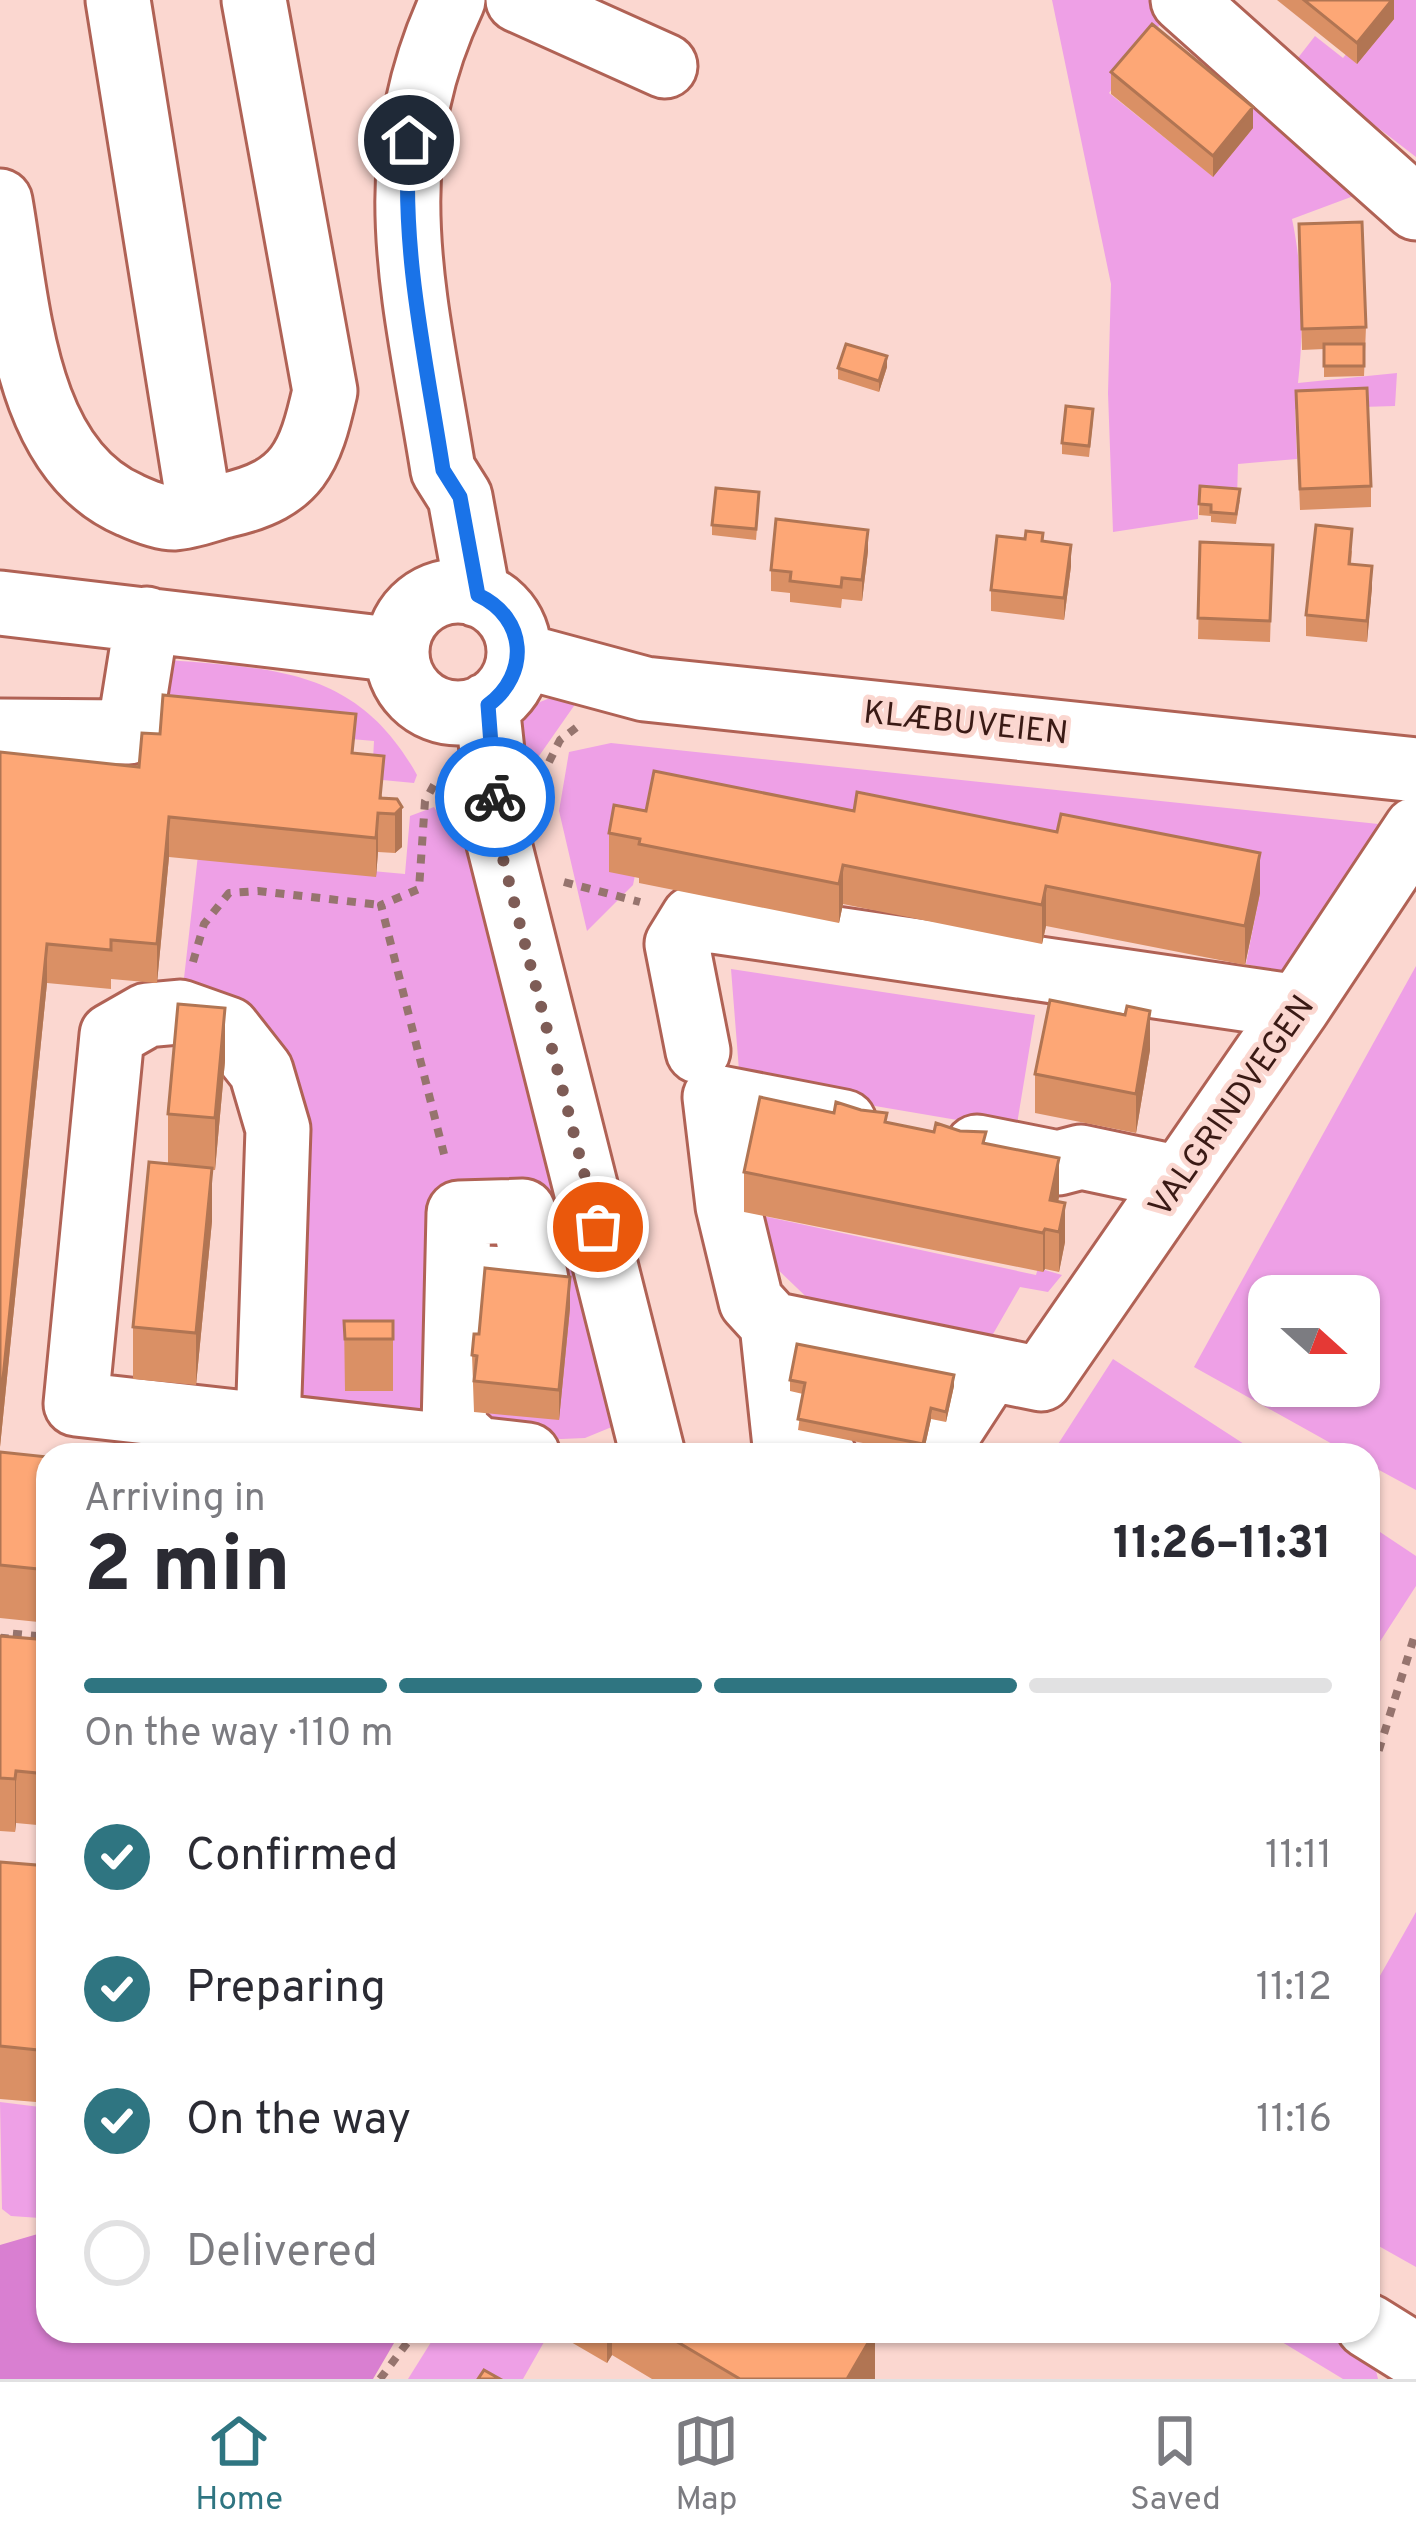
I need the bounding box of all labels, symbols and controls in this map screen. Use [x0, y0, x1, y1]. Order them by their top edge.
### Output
pin [358, 89, 460, 191]
icon: home [376, 107, 442, 173]
street label: KLÆBUVEIEN [861, 693, 1070, 757]
courier [435, 737, 555, 857]
icon: bike [462, 764, 528, 830]
street label: VALGRINDVEGEN [1141, 988, 1325, 1226]
pin [547, 1176, 649, 1278]
icon: bag [565, 1194, 631, 1260]
north arrow [1248, 1275, 1380, 1407]
map controls [1248, 1275, 1380, 1407]
text: Arriving in [84, 1476, 266, 1525]
text: 11:26–11:31 [1113, 1517, 1332, 1574]
text: 2 min [84, 1520, 290, 1619]
text: On the way · 110 m [84, 1711, 394, 1760]
icon: check [84, 1824, 150, 1890]
text: Confirmed [186, 1829, 398, 1886]
text: 11:11 [1265, 1833, 1332, 1882]
icon: check [84, 1956, 150, 2022]
text: Preparing [186, 1961, 386, 2018]
text: 11:12 [1256, 1965, 1332, 2014]
icon: check [84, 2088, 150, 2154]
text: On the way [186, 2093, 411, 2150]
text: 11:16 [1256, 2097, 1332, 2146]
text: Delivered [186, 2225, 378, 2282]
tab: Home [195, 2408, 283, 2522]
tab: Map [673, 2408, 739, 2522]
tab: Saved [1130, 2408, 1221, 2522]

